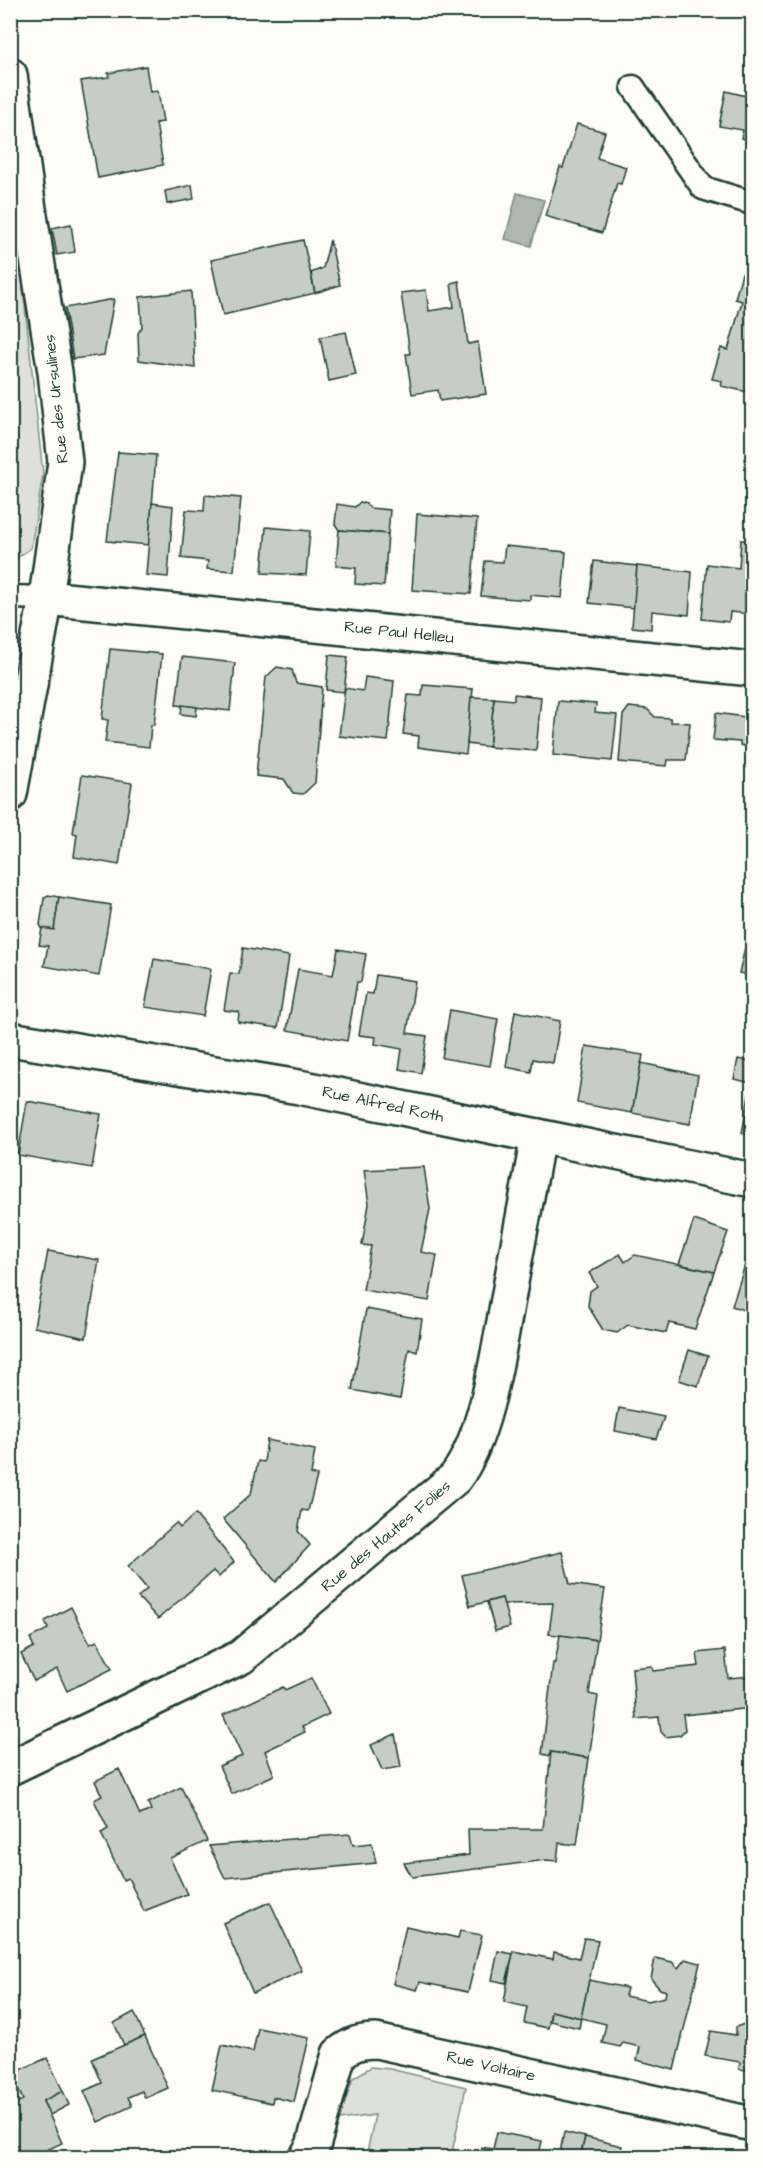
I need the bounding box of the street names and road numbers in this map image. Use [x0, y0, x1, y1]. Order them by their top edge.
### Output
street label: Rue des Ursulines [38, 333, 74, 465]
street label: Rue Paul Helleu [343, 615, 455, 649]
street label: Rue Alfred Roth [320, 1080, 446, 1128]
street label: Rue des Hautes Folies [316, 1475, 456, 1597]
street label: Rue Voltaire [444, 2045, 538, 2087]

